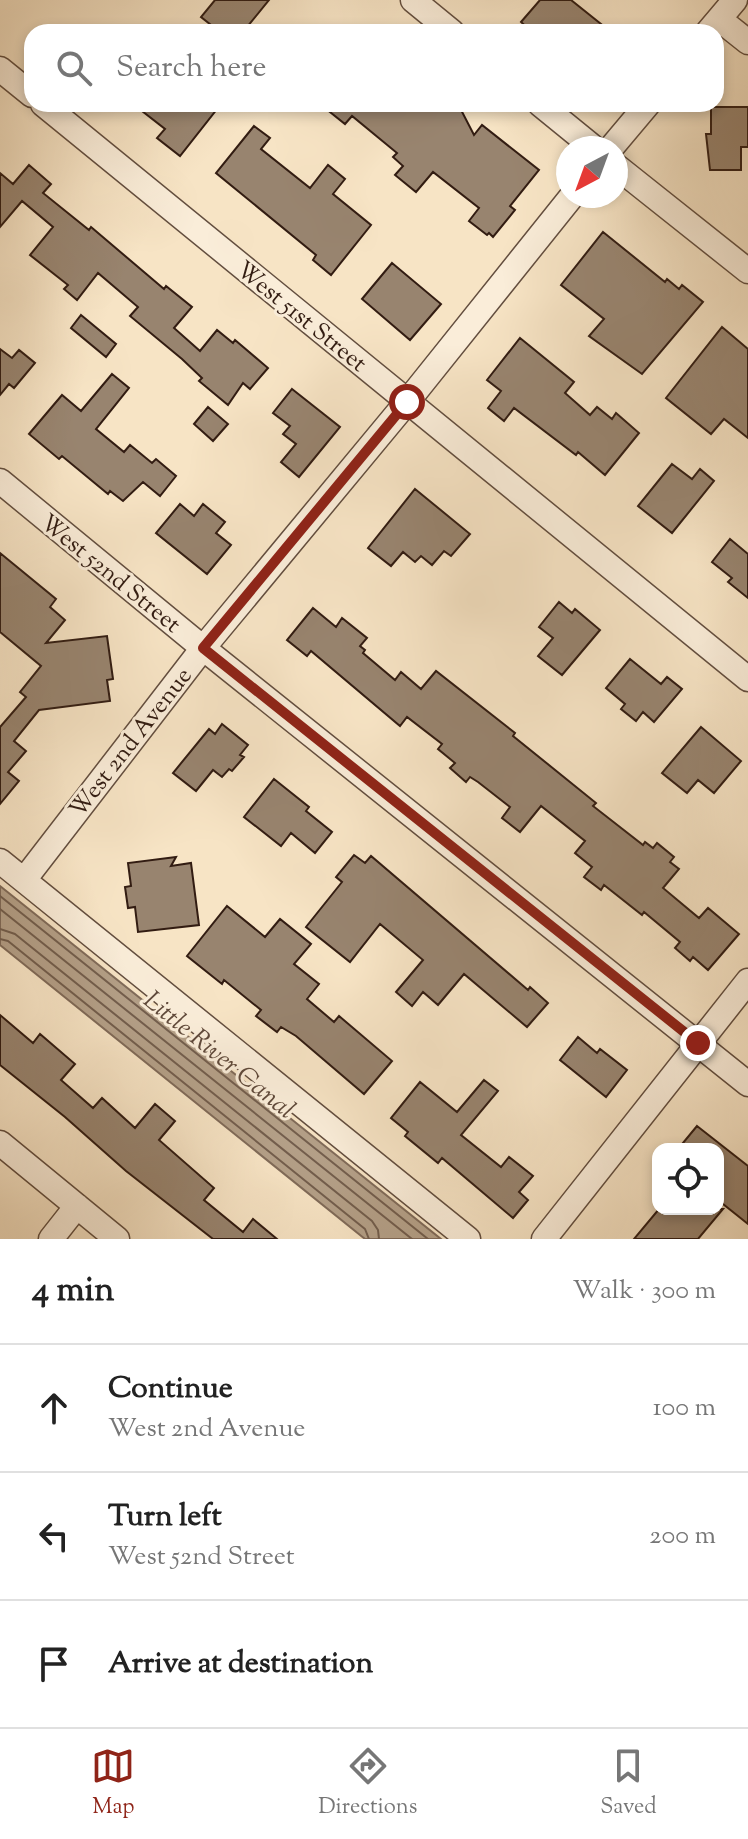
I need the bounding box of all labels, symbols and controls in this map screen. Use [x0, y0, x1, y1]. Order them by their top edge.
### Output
search box [24, 24, 724, 112]
icon: search [52, 46, 96, 90]
text: Search here [116, 47, 266, 90]
north arrow [556, 136, 628, 208]
street label: West 51st Street [228, 254, 373, 381]
route start [389, 384, 425, 420]
street label: West 52nd Street [32, 507, 187, 642]
street label: West 2nd Avenue [62, 661, 201, 826]
water label: Little River Canal [135, 983, 302, 1129]
route end [680, 1025, 716, 1061]
map controls [652, 1143, 724, 1215]
button: locate [652, 1143, 724, 1215]
text: 4 min [32, 1267, 114, 1316]
text: Walk · 300 m [573, 1273, 716, 1310]
text: Continue [108, 1368, 233, 1411]
icon: ahead [32, 1386, 76, 1430]
text: 100 m [653, 1390, 716, 1427]
text: West 2nd Avenue [108, 1411, 305, 1448]
text: Turn left [108, 1496, 222, 1539]
icon: left [32, 1514, 76, 1558]
text: 200 m [649, 1518, 716, 1555]
text: West 52nd Street [108, 1539, 295, 1576]
icon: arrive [32, 1642, 76, 1686]
text: Arrive at destination [108, 1643, 373, 1686]
tab: Map [91, 1744, 135, 1824]
tab: Directions [318, 1744, 417, 1824]
tab: Saved [600, 1744, 657, 1824]

